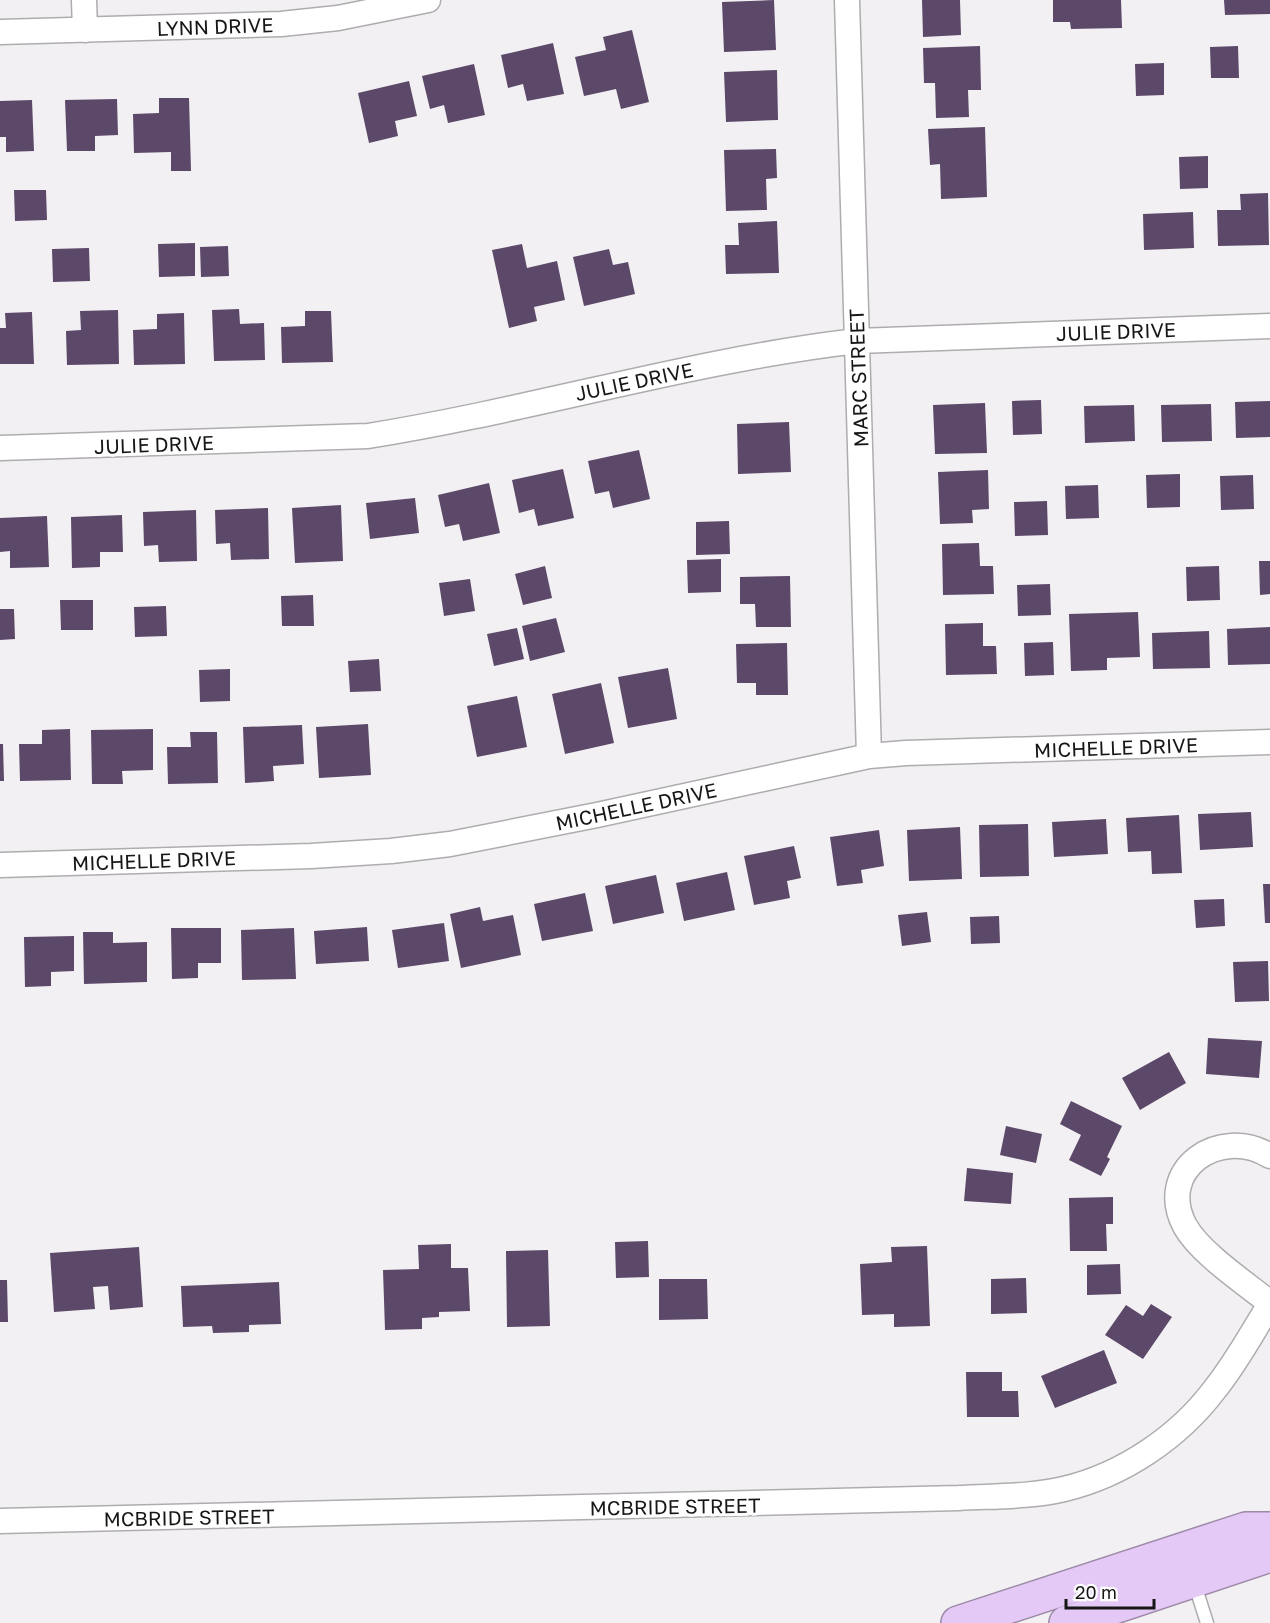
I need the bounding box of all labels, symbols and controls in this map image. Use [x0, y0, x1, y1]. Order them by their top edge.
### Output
street label: LYNN DRIVE [156, 12, 274, 40]
street label: MARC STREET [844, 308, 872, 448]
street label: JULIE DRIVE [1056, 317, 1176, 345]
street label: JULIE DRIVE [573, 357, 695, 405]
street label: JULIE DRIVE [94, 430, 214, 458]
street label: MICHELLE DRIVE [1034, 732, 1198, 762]
street label: MICHELLE DRIVE [553, 777, 719, 835]
street label: MICHELLE DRIVE [72, 845, 236, 875]
street label: MCBRIDE STREET [589, 1493, 761, 1519]
street label: MCBRIDE STREET [103, 1504, 275, 1530]
scale bar [1066, 1572, 1154, 1610]
text: 20 m [1075, 1581, 1117, 1603]

